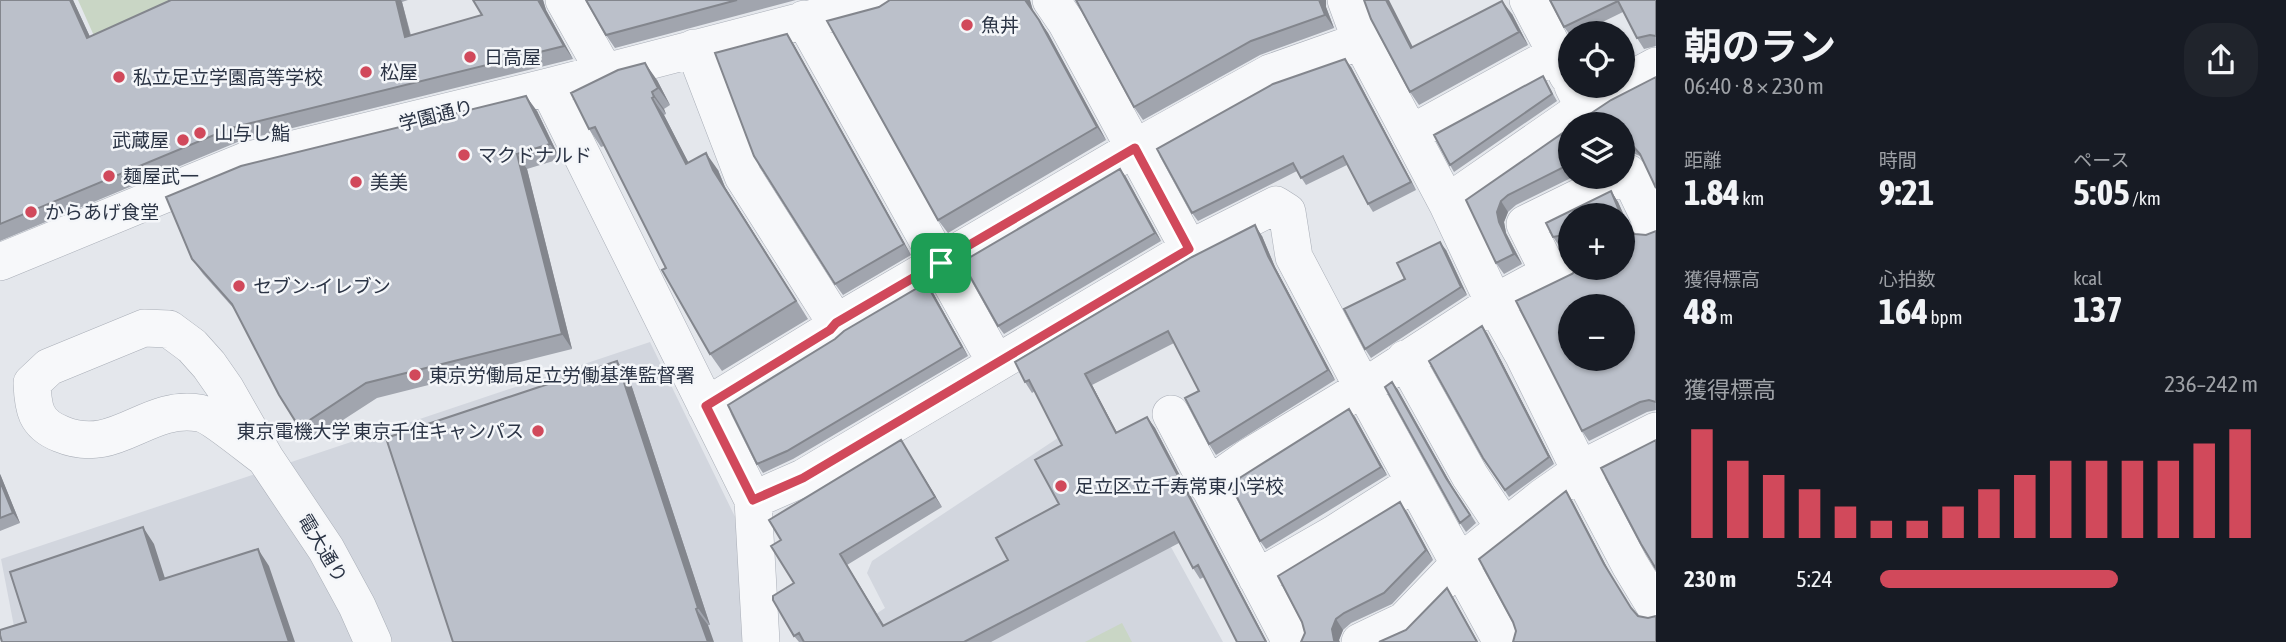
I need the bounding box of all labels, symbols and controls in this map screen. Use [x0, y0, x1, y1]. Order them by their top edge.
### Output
place label: 魚丼 [981, 14, 1019, 36]
marker: 魚丼 [959, 17, 975, 33]
map controls [1558, 21, 1635, 371]
button: locate [1558, 21, 1635, 98]
button: share [2184, 23, 2258, 97]
text: 朝のラン [1684, 25, 1836, 68]
place label: 日高屋 [484, 46, 541, 68]
marker: 日高屋 [462, 49, 478, 65]
place label: 松屋 [380, 61, 418, 83]
marker: 松屋 [358, 64, 374, 80]
place label: 私立足立学園高等学校 [133, 66, 323, 88]
marker: 私立足立学園高等学校 [111, 69, 127, 85]
text: 06:40 · 8 × 230 m [1684, 73, 1824, 99]
street label: 学園通り [396, 95, 476, 135]
button: layers [1558, 112, 1635, 189]
place label: 山与し鮨 [214, 122, 290, 144]
marker: 山与し鮨 [192, 125, 208, 141]
place label: 武蔵屋 [112, 129, 169, 151]
marker: 武蔵屋 [175, 132, 191, 148]
place label: マクドナルド [478, 144, 592, 166]
marker: マクドナルド [456, 147, 472, 163]
text: 距離 [1684, 149, 1722, 171]
text: 時間 [1879, 149, 1917, 171]
text: ペース [2073, 149, 2129, 171]
place label: 麺屋武一 [123, 165, 199, 187]
marker: 麺屋武一 [101, 168, 117, 184]
place label: 美美 [370, 171, 408, 193]
text: 1.84 [1684, 172, 1740, 212]
text: 9:21 [1879, 172, 1934, 212]
text: 5:05 [2073, 172, 2130, 212]
marker: 美美 [348, 174, 364, 190]
text: km [1740, 187, 1764, 209]
text: /km [2130, 187, 2161, 209]
place label: からあげ食堂 [45, 201, 159, 223]
button: + [1558, 203, 1635, 280]
marker: からあげ食堂 [23, 204, 39, 220]
pin [911, 233, 971, 293]
icon: arrive [922, 244, 960, 282]
text: kcal [2073, 267, 2102, 289]
text: 獲得標高 [1684, 268, 1760, 290]
text: 心拍数 [1879, 268, 1936, 290]
place label: セブン-イレブン [253, 275, 391, 297]
marker: セブン-イレブン [231, 278, 247, 294]
text: 137 [2073, 289, 2123, 329]
text: 48 [1684, 291, 1717, 331]
text: 164 [1879, 291, 1928, 331]
button: − [1558, 294, 1635, 371]
text: m [1717, 306, 1733, 328]
text: bpm [1928, 306, 1962, 328]
place label: 東京労働局足立労働基準監督署 [429, 364, 695, 386]
marker: 東京労働局足立労働基準監督署 [407, 367, 423, 383]
text: 236–242 m [2164, 371, 2258, 397]
text: 獲得標高 [1684, 377, 1776, 403]
place label: 東京電機大学 東京千住キャンパス [236, 420, 524, 442]
marker: 東京電機大学 東京千住キャンパス [530, 423, 546, 439]
place label: 足立区立千寿常東小学校 [1075, 475, 1284, 497]
marker: 足立区立千寿常東小学校 [1053, 478, 1069, 494]
street label: 電大通り [294, 510, 352, 586]
text: 230 m [1684, 566, 1736, 592]
text: 5:24 [1796, 566, 1833, 592]

